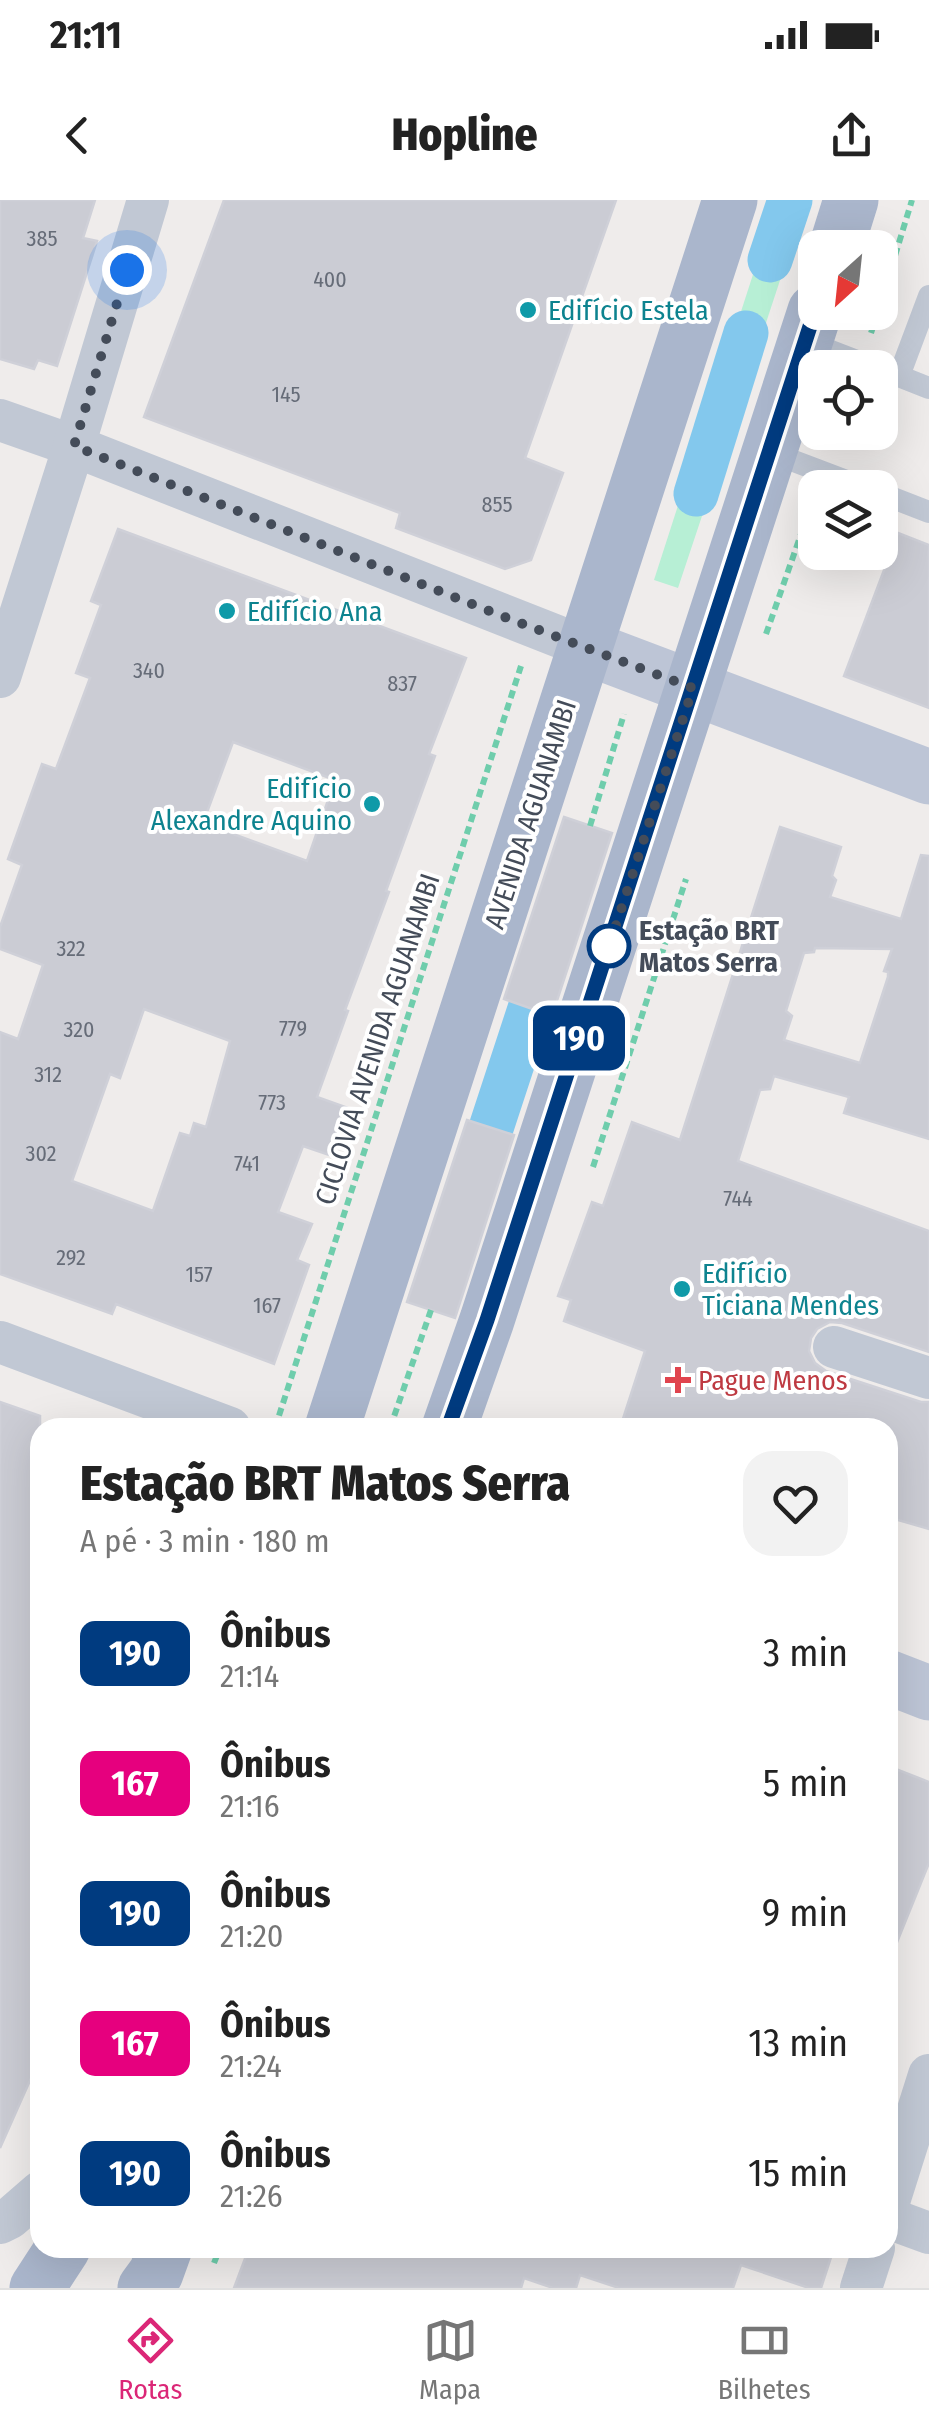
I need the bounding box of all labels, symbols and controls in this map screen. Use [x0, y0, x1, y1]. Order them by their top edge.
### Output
text: 21:11 [50, 12, 122, 58]
icon: back [50, 108, 105, 163]
text: Hopline [391, 108, 538, 162]
icon: share [824, 108, 879, 163]
house number: 385 [26, 225, 58, 252]
north arrow [798, 230, 898, 330]
map controls [798, 230, 898, 570]
your location [102, 245, 152, 295]
house number: 400 [313, 266, 347, 293]
place label: Edifício Estela [548, 294, 709, 327]
marker: Edifício Estela [517, 299, 539, 321]
button: locate [798, 350, 898, 450]
house number: 145 [271, 381, 301, 408]
button: layers [798, 470, 898, 570]
house number: 855 [481, 491, 513, 518]
place label: Edifício Ana [247, 595, 383, 628]
marker: Edifício Ana [216, 600, 238, 622]
house number: 340 [133, 657, 165, 684]
house number: 837 [387, 670, 417, 697]
street label: AVENIDA AGUANAMBI [478, 695, 583, 933]
place label: Edifício Alexandre Aquino [151, 772, 352, 837]
marker: Edifício Alexandre Aquino [361, 793, 383, 815]
street label: CICLOVIA AVENIDA AGUANAMBI [308, 869, 447, 1209]
place label: Estação BRT Matos Serra [639, 914, 779, 979]
marker: Estação BRT Matos Serra [588, 925, 630, 967]
house number: 322 [56, 935, 86, 962]
line badge: 190 [522, 1006, 636, 1070]
house number: 779 [279, 1015, 307, 1042]
house number: 320 [64, 1016, 94, 1043]
text: 190 [553, 1017, 605, 1059]
house number: 312 [34, 1061, 62, 1088]
house number: 773 [258, 1089, 286, 1116]
house number: 302 [26, 1140, 56, 1167]
house number: 741 [234, 1150, 260, 1177]
house number: 744 [723, 1185, 753, 1212]
house number: 292 [56, 1244, 86, 1271]
place label: Edifício Ticiana Mendes [702, 1257, 879, 1322]
house number: 157 [185, 1261, 213, 1288]
marker: Edifício Ticiana Mendes [671, 1278, 693, 1300]
house number: 167 [253, 1292, 281, 1319]
place label: Pague Menos [698, 1364, 848, 1397]
marker: Pague Menos [667, 1369, 689, 1391]
button: heart [743, 1451, 848, 1556]
text: Estação BRT Matos Serra [80, 1455, 570, 1513]
text: A pé · 3 min · 180 m [80, 1522, 330, 1560]
text: Ônibus [220, 1611, 331, 1657]
text: 3 min [763, 1630, 848, 1676]
text: 190 [109, 1632, 161, 1674]
text: 21:14 [220, 1657, 279, 1695]
text: Ônibus [220, 1741, 331, 1787]
text: 5 min [763, 1760, 848, 1806]
text: 167 [111, 1762, 159, 1804]
text: 21:16 [220, 1787, 280, 1825]
text: Ônibus [220, 1871, 331, 1917]
text: 9 min [762, 1890, 848, 1936]
text: 190 [109, 1892, 161, 1934]
text: 21:20 [220, 1917, 283, 1955]
text: Ônibus [220, 2001, 331, 2047]
text: 13 min [748, 2020, 848, 2066]
text: 167 [111, 2022, 159, 2064]
text: 21:24 [220, 2047, 282, 2085]
text: Ônibus [220, 2131, 331, 2177]
text: 15 min [748, 2150, 848, 2196]
text: 190 [109, 2152, 161, 2194]
text: 21:26 [220, 2177, 283, 2215]
tab: Rotas [118, 2313, 182, 2406]
tab: Mapa [419, 2313, 481, 2406]
tab: Bilhetes [718, 2313, 811, 2406]

